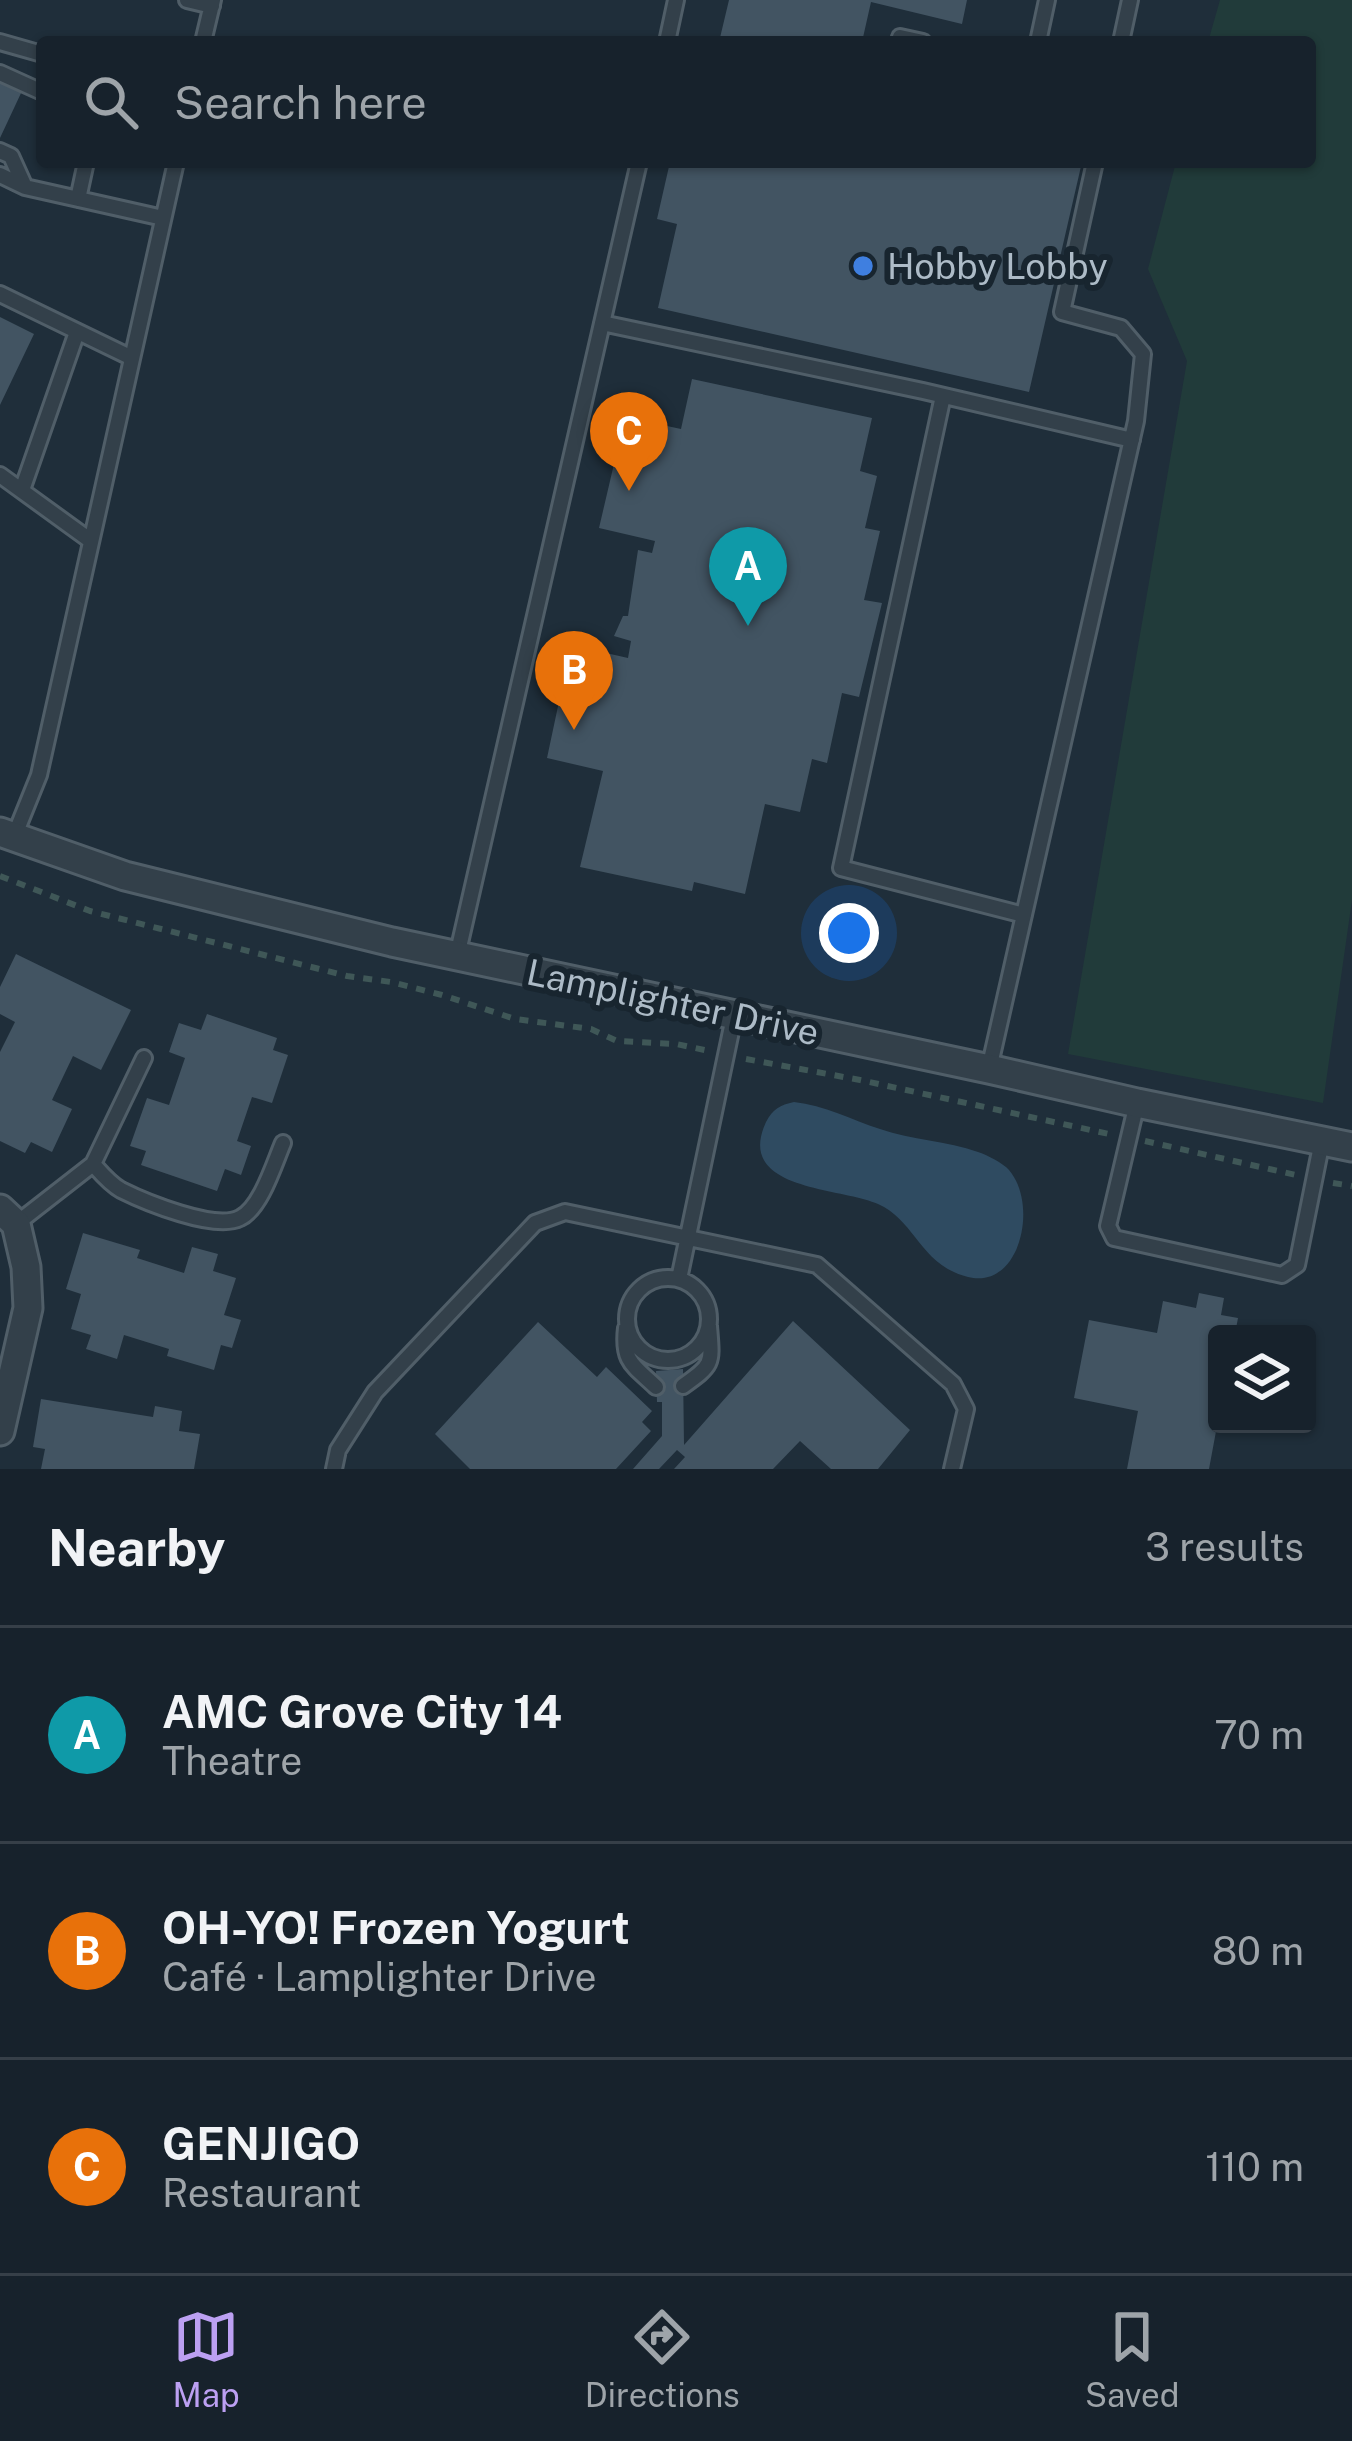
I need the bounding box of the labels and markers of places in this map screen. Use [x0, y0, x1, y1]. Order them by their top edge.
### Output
place label: Hobby Lobby [887, 245, 1108, 287]
marker: Hobby Lobby [850, 253, 876, 279]
pin: C [590, 392, 668, 491]
pin: A [709, 527, 787, 626]
pin: B [535, 631, 613, 730]

